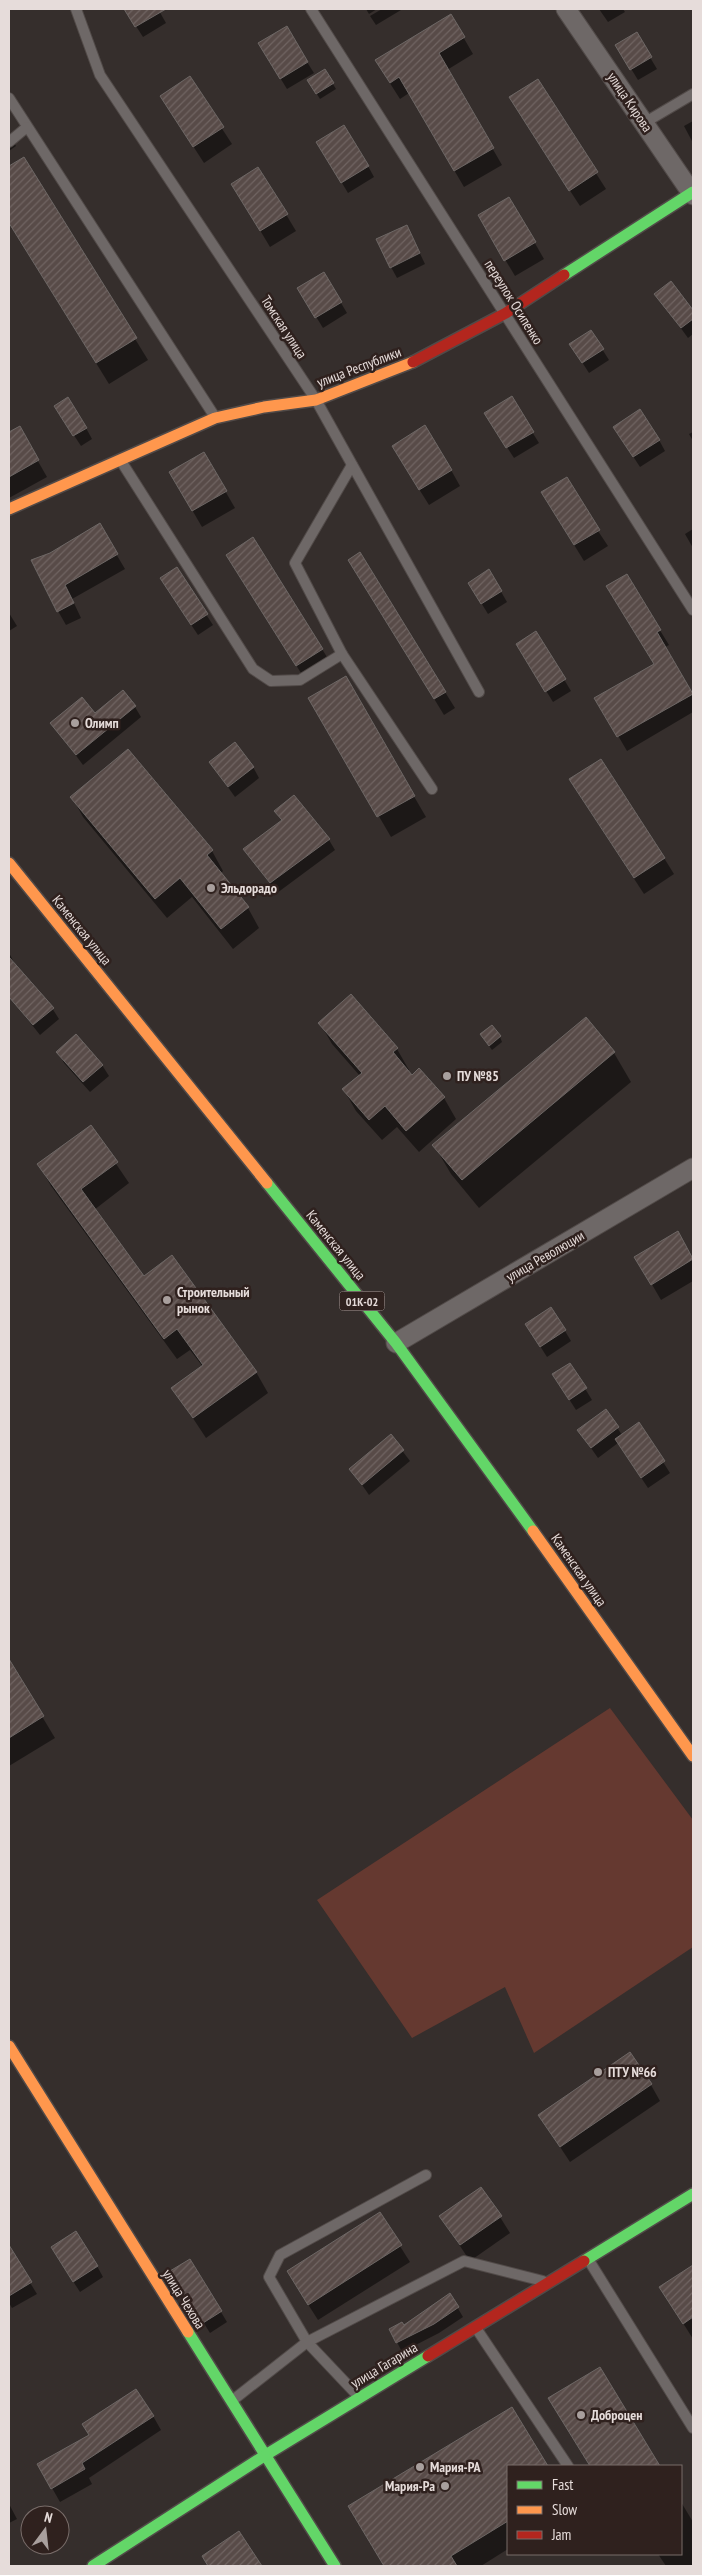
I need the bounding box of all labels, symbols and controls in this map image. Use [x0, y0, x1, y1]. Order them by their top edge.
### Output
street label: улица Кирова [603, 69, 657, 135]
street label: переулок Осипенко [481, 256, 547, 348]
street label: Томская улица [257, 292, 311, 362]
street label: улица Республики [314, 343, 404, 391]
place label: Олимп [85, 714, 119, 732]
marker: Олимп [69, 717, 81, 729]
place label: Эльдорадо [221, 879, 277, 897]
marker: Эльдорадо [205, 882, 217, 894]
street label: Каменская улица [48, 891, 116, 969]
place label: ПУ №85 [457, 1067, 499, 1085]
marker: ПУ №85 [441, 1070, 453, 1082]
street label: Каменская улица [302, 1206, 370, 1284]
street label: улица Революции [503, 1226, 587, 1286]
place label: Строительный рынок [177, 1283, 249, 1317]
road number: 01К-02 [340, 1292, 384, 1310]
marker: Строительный рынок [161, 1294, 173, 1306]
street label: Каменская улица [547, 1530, 611, 1610]
place label: ПТУ №66 [608, 2063, 657, 2081]
marker: ПТУ №66 [592, 2066, 604, 2078]
street label: улица Чехова [159, 2266, 209, 2332]
street label: улица Гагарина [347, 2338, 421, 2392]
place label: Доброцен [591, 2406, 643, 2424]
marker: Доброцен [575, 2409, 587, 2421]
place label: Мария-РА [430, 2458, 481, 2476]
marker: Мария-РА [414, 2461, 426, 2473]
legend [507, 2465, 682, 2555]
text: Fast [552, 2475, 573, 2494]
place label: Мария-Ра [385, 2477, 435, 2495]
marker: Мария-Ра [439, 2480, 451, 2492]
text: Slow [552, 2500, 577, 2519]
north arrow [20, 2505, 70, 2555]
text: N [42, 2508, 54, 2527]
text: Jam [551, 2525, 571, 2544]

